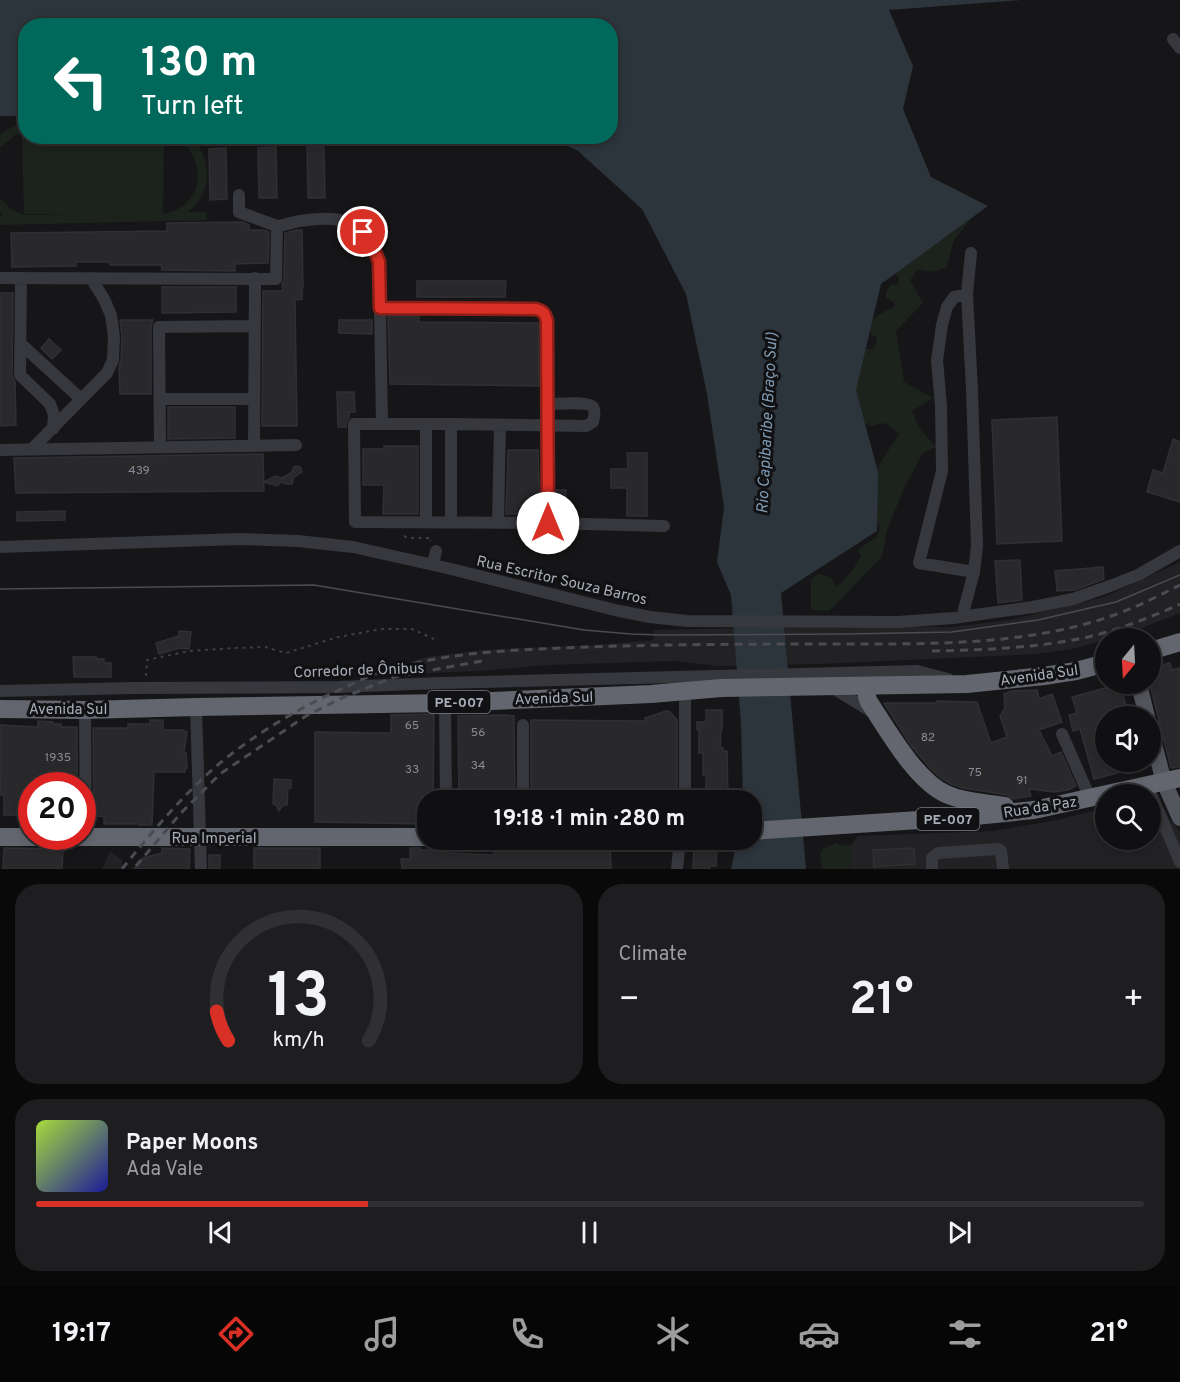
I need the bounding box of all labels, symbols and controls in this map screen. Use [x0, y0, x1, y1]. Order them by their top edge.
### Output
text: 130 m [141, 38, 257, 91]
icon: left [42, 42, 120, 120]
text: Turn left [141, 90, 243, 124]
pin [337, 206, 388, 257]
icon: arrive [346, 215, 379, 248]
water label: Rio Capibaribe (Braço Sul) [753, 331, 783, 514]
house number: 439 [128, 463, 150, 479]
position arrow [516, 491, 580, 555]
street label: Rua Escritor Souza Barros [474, 553, 649, 610]
north arrow [1095, 628, 1161, 694]
map controls [1095, 628, 1161, 850]
street label: Corredor de Ônibus [293, 658, 425, 683]
street label: Avenida Sul [999, 662, 1080, 691]
street label: Avenida Sul [514, 689, 594, 710]
road number: PE-007 [428, 691, 490, 713]
street label: Avenida Sul [29, 701, 107, 720]
button: sound [1095, 706, 1161, 772]
house number: 65 [405, 718, 419, 734]
house number: 56 [471, 725, 485, 741]
house number: 82 [921, 730, 935, 746]
house number: 1935 [45, 750, 71, 766]
house number: 34 [471, 758, 485, 774]
house number: 33 [405, 762, 419, 778]
house number: 75 [968, 765, 982, 781]
speed limit sign: 20 [18, 772, 96, 850]
house number: 91 [1016, 773, 1028, 789]
button: search [1095, 784, 1161, 850]
street label: Rua da Paz [1002, 793, 1078, 824]
text: 19:18 · 1 min · 280 m [494, 806, 685, 833]
road number: PE-007 [916, 808, 980, 830]
street label: Rua Imperial [171, 830, 257, 849]
text: Climate [619, 942, 687, 968]
text: 13 [268, 960, 330, 1039]
text: 21° [849, 973, 913, 1030]
text: − [619, 980, 640, 1022]
text: + [1123, 980, 1144, 1022]
text: km/h [273, 1027, 325, 1054]
text: Paper Moons [126, 1130, 258, 1157]
text: Ada Vale [126, 1157, 203, 1183]
icon: previous [204, 1216, 237, 1249]
icon: pause [573, 1216, 606, 1249]
icon: next [943, 1216, 976, 1249]
icon: directions [215, 1313, 257, 1355]
icon: music [361, 1313, 403, 1355]
icon: phone [506, 1313, 548, 1355]
icon: climate [652, 1313, 694, 1355]
icon: car [798, 1313, 840, 1355]
icon: filters [944, 1313, 986, 1355]
text: 19:17 [52, 1317, 111, 1351]
text: 21° [1090, 1317, 1128, 1351]

